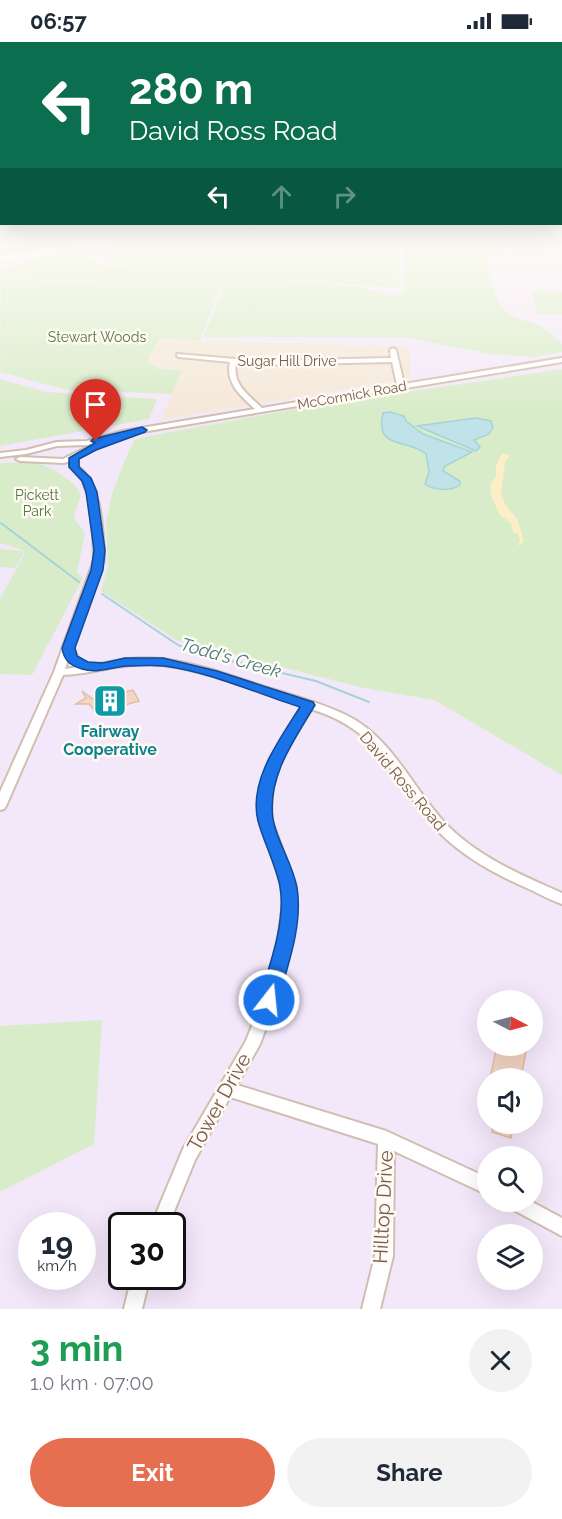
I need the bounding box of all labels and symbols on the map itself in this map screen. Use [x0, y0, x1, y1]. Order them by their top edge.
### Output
park label: Stewart Woods [48, 329, 146, 345]
street label: Sugar Hill Drive [238, 353, 336, 369]
street label: McCormick Road [296, 377, 408, 413]
pin [70, 379, 121, 441]
park label: Pickett Park [15, 487, 59, 519]
water label: Todd's Creek [179, 633, 284, 682]
building icon: Fairway Cooperative [92, 683, 128, 719]
place label: Fairway Cooperative [63, 722, 157, 759]
street label: David Ross Road [356, 728, 450, 835]
position arrow [237, 968, 301, 1032]
north arrow [477, 990, 543, 1056]
street label: Tower Drive [182, 1049, 256, 1155]
street label: Hilltop Drive [368, 1149, 398, 1264]
speed limit sign: 30 [108, 1212, 186, 1290]

